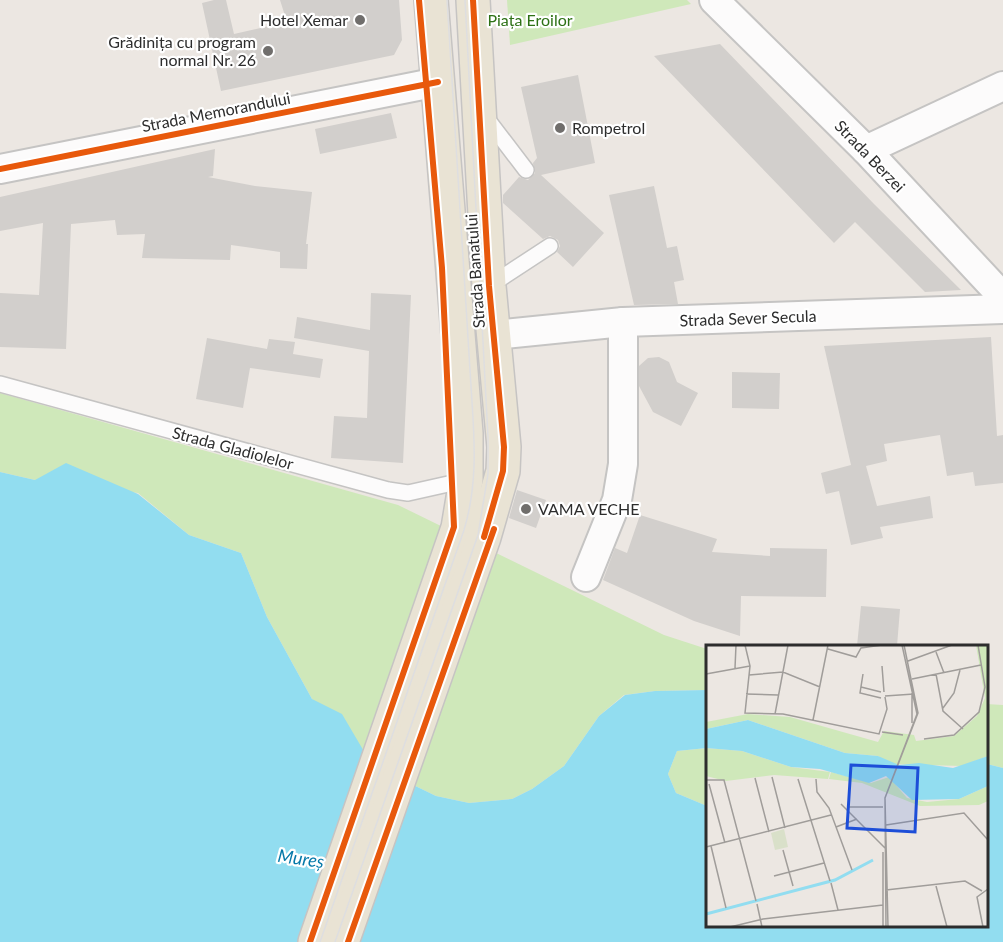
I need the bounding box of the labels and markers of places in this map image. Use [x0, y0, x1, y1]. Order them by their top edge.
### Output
place label: Hotel Xemar [260, 10, 348, 29]
marker: Hotel Xemar [353, 13, 367, 27]
place label: Grădinița cu program normal Nr. 26 [108, 32, 256, 69]
marker: Grădinița cu program normal Nr. 26 [261, 44, 275, 58]
place label: Rompetrol [572, 118, 645, 137]
marker: Rompetrol [553, 121, 567, 135]
place label: VAMA VECHE [538, 499, 639, 518]
marker: VAMA VECHE [519, 502, 533, 516]

